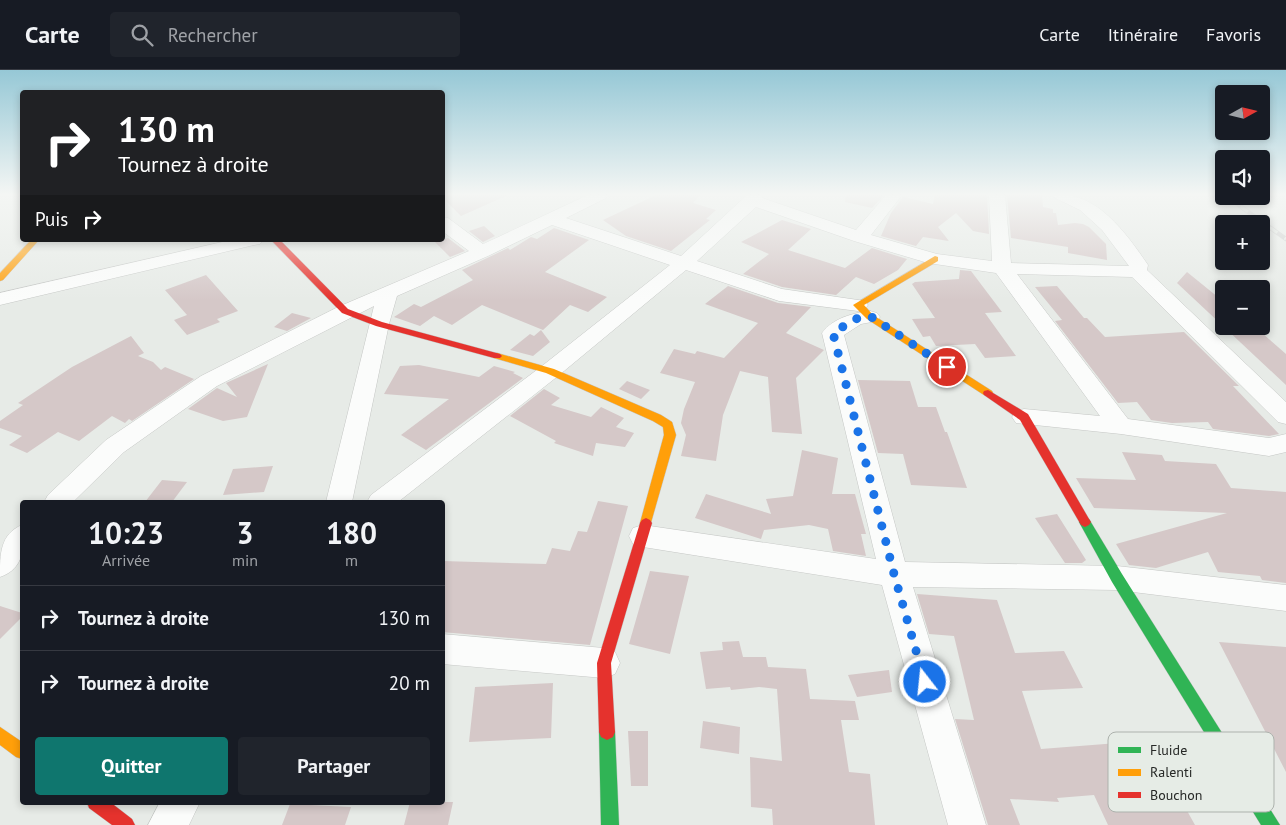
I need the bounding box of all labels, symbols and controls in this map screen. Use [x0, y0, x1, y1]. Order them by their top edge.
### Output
search box [110, 12, 460, 57]
text: Carte [25, 19, 80, 50]
icon: search [128, 21, 156, 49]
text: Rechercher [168, 23, 258, 47]
text: Carte [1039, 23, 1080, 46]
text: Itinéraire [1108, 23, 1178, 46]
text: Favoris [1206, 23, 1261, 46]
north arrow [1215, 85, 1270, 140]
map controls [1215, 85, 1270, 335]
text: 130 m [118, 106, 215, 152]
icon: right [35, 110, 100, 175]
text: Tournez à droite [118, 150, 269, 178]
button: sound [1215, 150, 1270, 205]
icon: right [78, 205, 106, 233]
text: Puis [35, 207, 68, 231]
button: + [1215, 215, 1270, 270]
button: − [1215, 280, 1270, 335]
pin [926, 346, 968, 388]
icon: arrive [933, 353, 961, 381]
text: 10:23 [88, 513, 164, 552]
text: 3 [237, 513, 254, 552]
text: 180 [326, 513, 377, 552]
text: Arrivée [102, 550, 150, 570]
text: min [232, 550, 258, 570]
text: m [345, 550, 358, 570]
icon: right [35, 604, 63, 632]
text: Tournez à droite [78, 606, 209, 630]
text: 130 m [378, 606, 430, 630]
position arrow [898, 655, 950, 707]
icon: right [35, 669, 63, 697]
text: Tournez à droite [78, 671, 209, 695]
text: 20 m [389, 671, 430, 695]
legend [1108, 732, 1274, 812]
button: Quitter [35, 737, 228, 795]
button: Partager [238, 737, 430, 795]
text: Fluide [1150, 741, 1187, 759]
text: Ralenti [1150, 763, 1193, 781]
text: Bouchon [1150, 786, 1202, 804]

